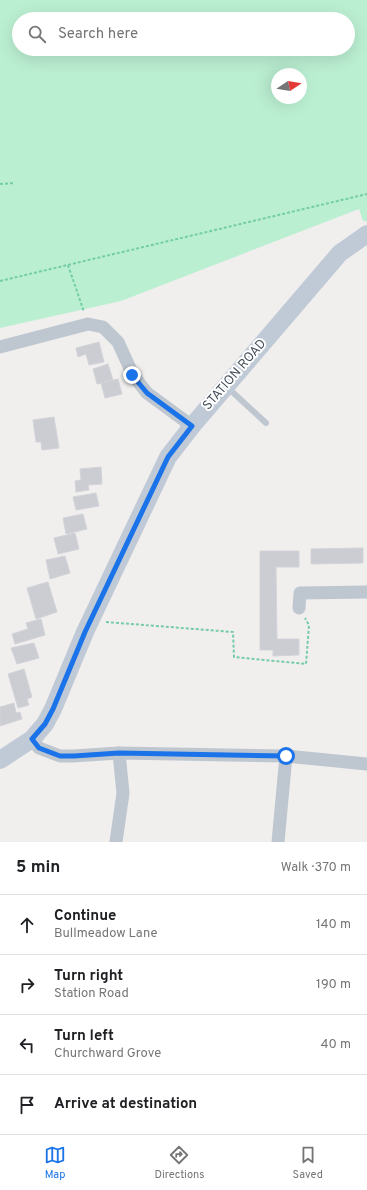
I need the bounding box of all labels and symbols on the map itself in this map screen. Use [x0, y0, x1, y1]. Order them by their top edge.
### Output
north arrow [271, 68, 307, 104]
street label: STATION ROAD [200, 336, 270, 414]
route end [123, 366, 141, 384]
route start [277, 747, 295, 765]

